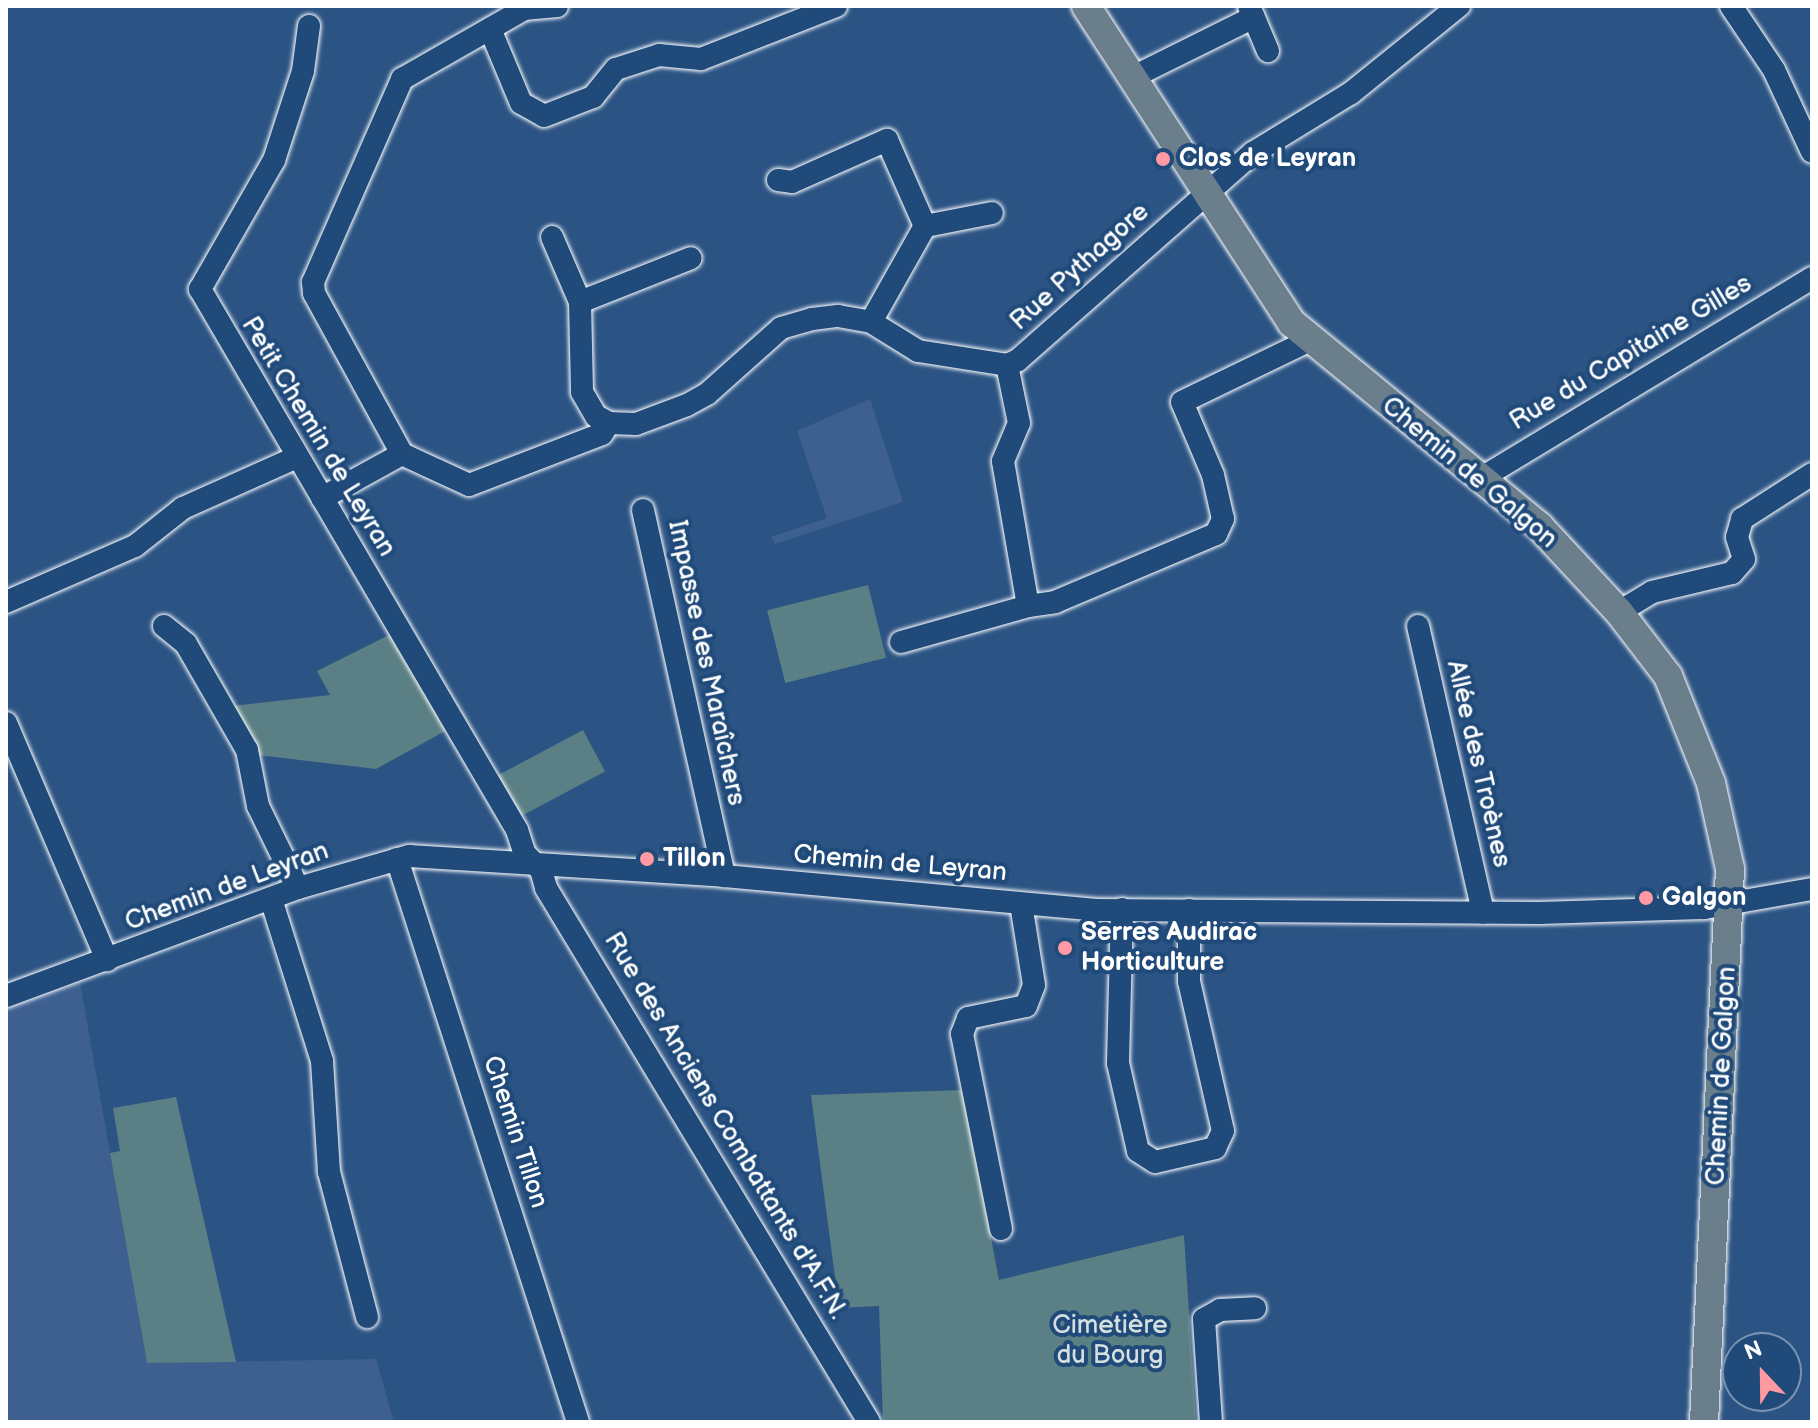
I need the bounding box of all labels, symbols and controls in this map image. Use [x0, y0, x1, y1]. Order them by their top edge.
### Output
place label: Clos de Leyran [1179, 143, 1356, 175]
marker: Clos de Leyran [1154, 150, 1172, 168]
street label: Rue Pythagore [1004, 197, 1156, 337]
street label: Rue du Capitaine Gilles [1504, 268, 1758, 438]
street label: Petit Chemin de Leyran [234, 312, 402, 562]
street label: Chemin de Galgon [1375, 391, 1563, 555]
street label: Impasse des Maraîchers [661, 518, 751, 808]
street label: Allée des Troènes [1439, 657, 1517, 871]
street label: Chemin de Leyran [121, 836, 333, 938]
street label: Chemin de Leyran [792, 839, 1008, 889]
place label: Tillon [663, 843, 726, 875]
marker: Tillon [638, 850, 656, 868]
place label: Galgon [1662, 882, 1747, 914]
marker: Galgon [1637, 889, 1655, 907]
place label: Serres Audirac Horticulture [1081, 917, 1257, 978]
street label: Rue des Anciens Combattants d'A.F.N. [597, 927, 853, 1325]
marker: Serres Audirac Horticulture [1056, 939, 1074, 957]
street label: Chemin de Galgon [1701, 966, 1743, 1186]
street label: Chemin Tillon [476, 1052, 554, 1212]
park label: Cimetière du Bourg [1052, 1310, 1168, 1372]
north arrow [1722, 1332, 1802, 1412]
text: N [1741, 1336, 1766, 1367]

